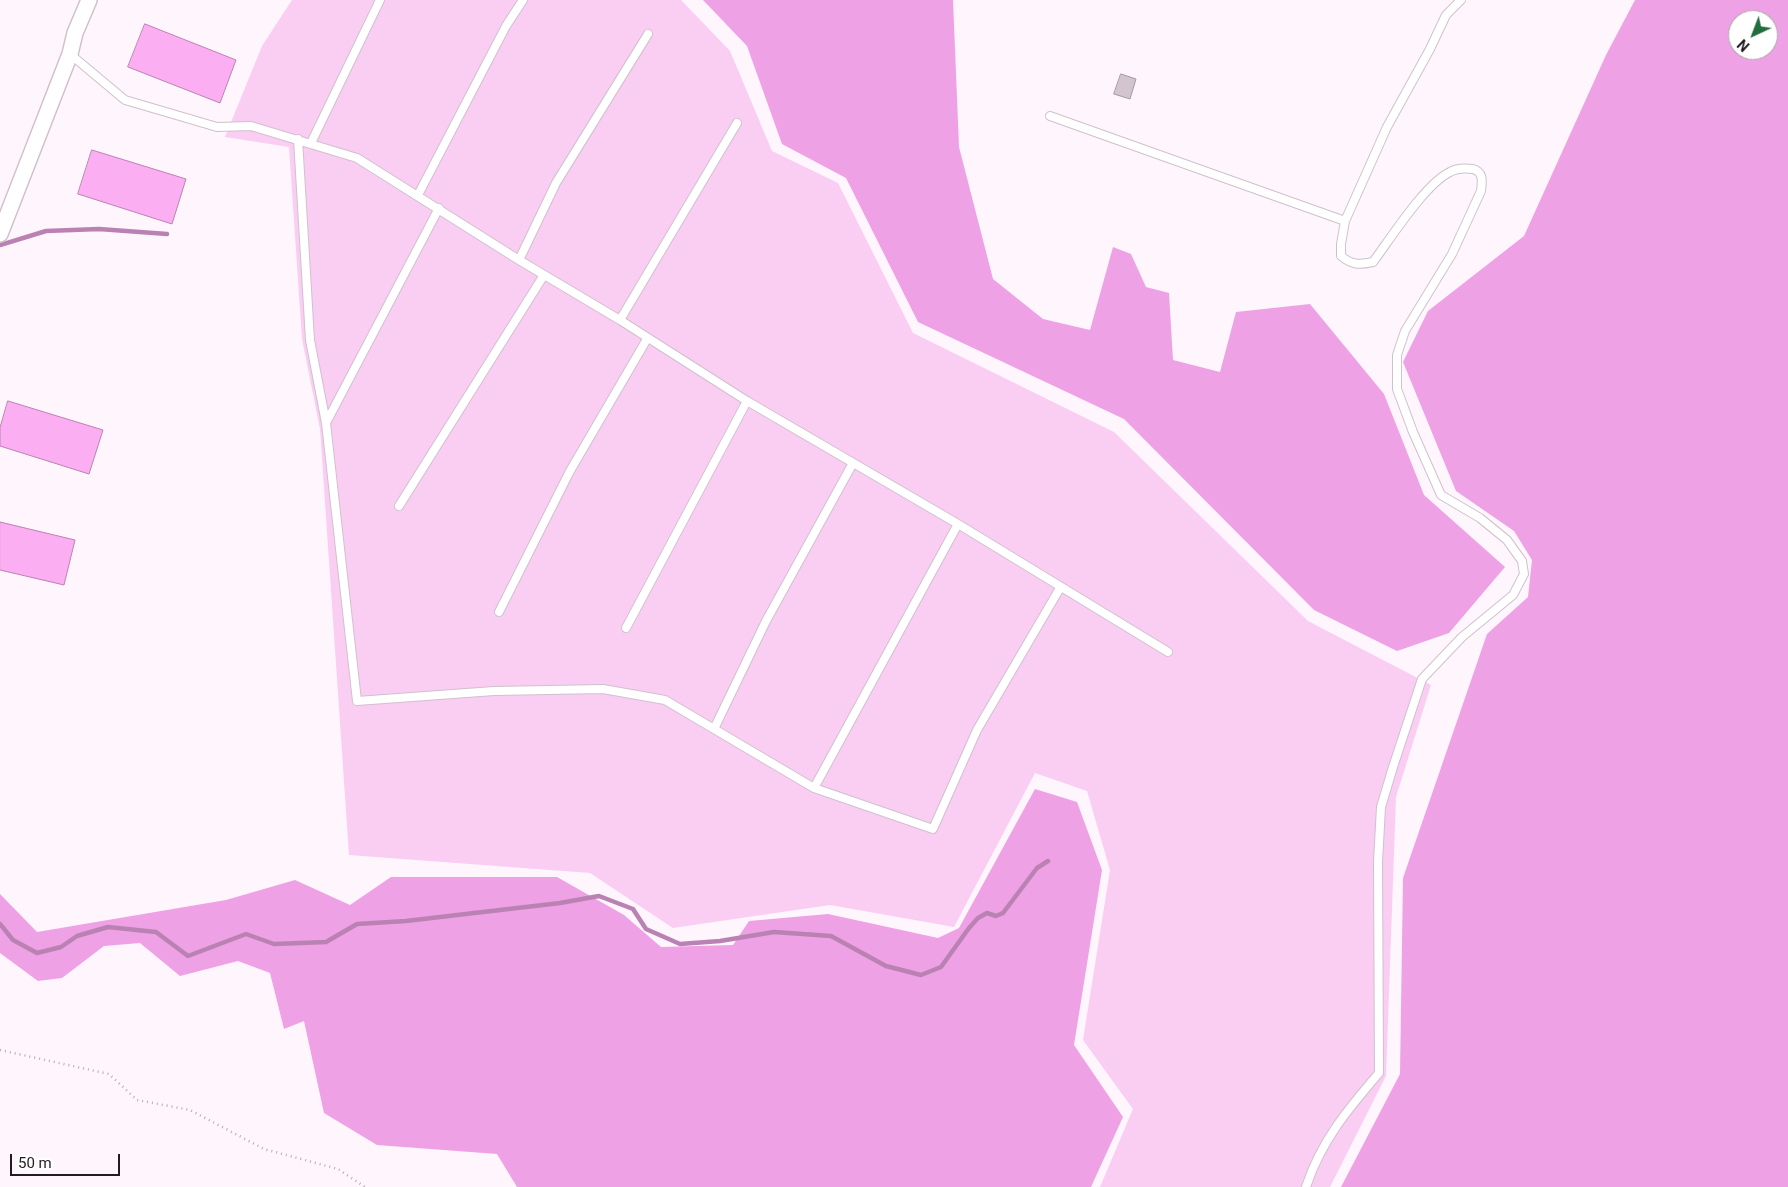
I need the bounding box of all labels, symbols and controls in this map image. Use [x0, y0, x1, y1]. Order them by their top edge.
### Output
north arrow [1728, 10, 1778, 60]
text: N [1734, 36, 1753, 54]
scale bar [12, 1144, 122, 1176]
text: 50 m [18, 1154, 52, 1172]

